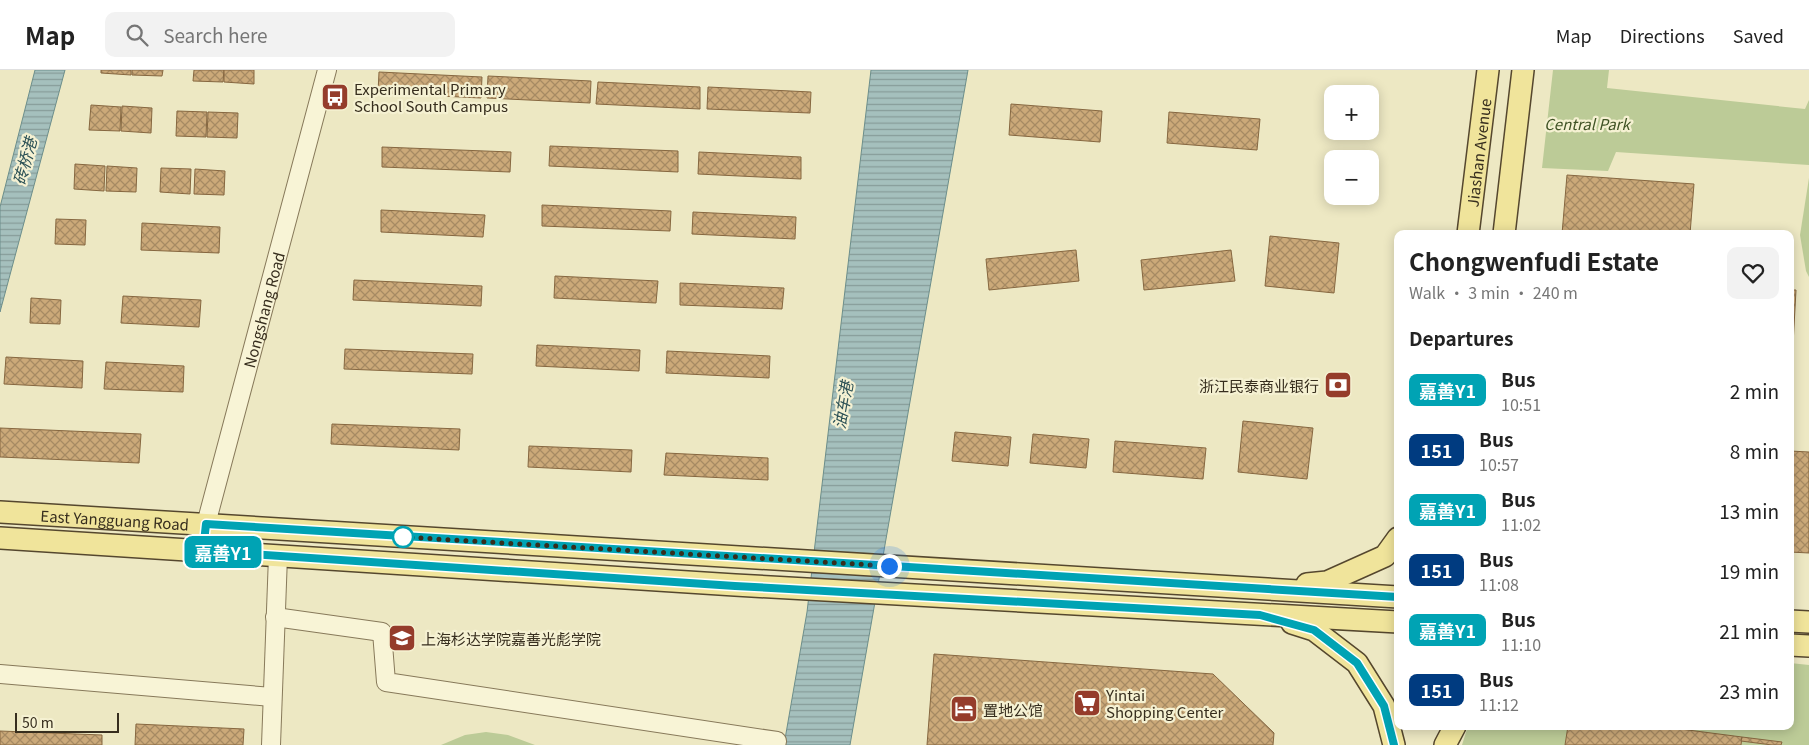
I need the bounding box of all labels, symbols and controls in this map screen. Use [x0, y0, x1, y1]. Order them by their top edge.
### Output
search box [105, 12, 455, 57]
text: Map [25, 17, 75, 52]
icon: search [123, 21, 151, 49]
text: Search here [163, 21, 268, 48]
text: Map [1556, 22, 1592, 48]
text: Directions [1620, 22, 1705, 48]
text: Saved [1733, 22, 1784, 48]
place label: Experimental Primary School South Campus [354, 78, 508, 116]
bus stop icon: Experimental Primary School South Campus [320, 82, 350, 112]
map controls [1324, 85, 1379, 205]
button: + [1324, 85, 1379, 140]
street label: Jiashan Avenue [1461, 97, 1495, 208]
park label: Central Park [1544, 113, 1631, 134]
water label: 砖桥港 [6, 133, 42, 187]
button: − [1324, 150, 1379, 205]
text: Chongwenfudi Estate [1409, 243, 1659, 278]
button: heart [1727, 247, 1779, 299]
street label: Nongshang Road [238, 249, 289, 370]
text: Walk · 3 min · 240 m [1409, 280, 1578, 304]
text: Departures [1409, 324, 1514, 351]
text: Bus [1501, 365, 1536, 392]
bank icon: 浙江民泰商业银行 [1323, 370, 1353, 400]
place label: 浙江民泰商业银行 [1199, 375, 1319, 396]
water label: 油车港 [826, 377, 858, 431]
text: 嘉善Y1 [1419, 377, 1476, 403]
text: 2 min [1730, 377, 1779, 404]
text: 10:51 [1501, 392, 1541, 416]
text: Bus [1479, 425, 1513, 452]
text: 151 [1421, 437, 1452, 463]
text: 8 min [1730, 437, 1779, 464]
text: 10:57 [1479, 452, 1519, 476]
text: Bus [1501, 485, 1536, 512]
text: 嘉善Y1 [1419, 497, 1476, 523]
text: 13 min [1719, 497, 1779, 524]
street label: East Yangguang Road [40, 504, 190, 534]
text: 11:02 [1501, 512, 1541, 536]
unlabelled marker [392, 526, 414, 548]
line badge: 嘉善Y1 [188, 536, 258, 568]
text: 嘉善Y1 [194, 539, 252, 565]
text: Bus [1479, 545, 1513, 572]
your location [877, 554, 902, 579]
text: 151 [1421, 557, 1452, 583]
text: 19 min [1719, 557, 1779, 584]
text: 11:08 [1479, 572, 1519, 596]
text: Bus [1501, 605, 1536, 632]
text: 嘉善Y1 [1419, 617, 1476, 643]
text: 21 min [1719, 617, 1779, 644]
school or university icon: 上海杉达学院嘉善光彪学院 [387, 623, 417, 653]
place label: 上海杉达学院嘉善光彪学院 [421, 628, 601, 649]
text: 11:10 [1501, 632, 1541, 656]
text: Bus [1479, 665, 1513, 692]
text: 151 [1421, 677, 1452, 703]
text: 23 min [1719, 677, 1779, 704]
place label: Yintai Shopping Center [1105, 684, 1224, 722]
supermarket icon: Yintai Shopping Center [1072, 688, 1102, 718]
text: 11:12 [1479, 692, 1519, 716]
hotel icon: 置地公馆 [949, 694, 979, 724]
place label: 置地公馆 [983, 699, 1043, 720]
scale bar [15, 710, 119, 733]
text: 50 m [22, 712, 54, 732]

